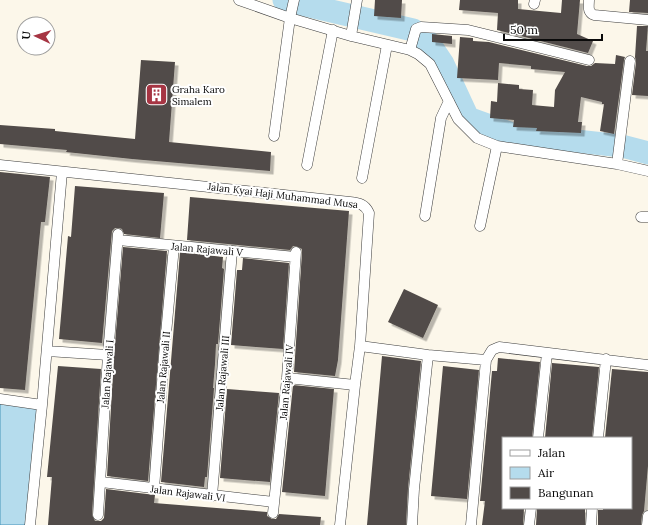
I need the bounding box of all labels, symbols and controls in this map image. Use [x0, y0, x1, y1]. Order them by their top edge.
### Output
north arrow [16, 16, 56, 56]
scale bar [504, 16, 602, 42]
text: 50 m [510, 22, 538, 37]
text: U [19, 30, 33, 40]
building icon: Graha Karo Simalem [143, 82, 169, 108]
place label: Graha Karo Simalem [172, 83, 225, 108]
street label: Jalan Kyai Haji Muhammad Musa [206, 180, 359, 211]
street label: Jalan Rajawali V [169, 240, 244, 259]
street label: Jalan Rajawali II [154, 330, 173, 405]
street label: Jalan Rajawali III [213, 335, 232, 412]
street label: Jalan Rajawali I [99, 339, 116, 410]
street label: Jalan Rajawali IV [277, 343, 296, 421]
legend [502, 437, 632, 509]
text: Jalan [537, 445, 565, 460]
text: Air [537, 465, 555, 480]
street label: Jalan Rajawali VI [149, 482, 226, 505]
text: Bangunan [538, 485, 594, 500]

